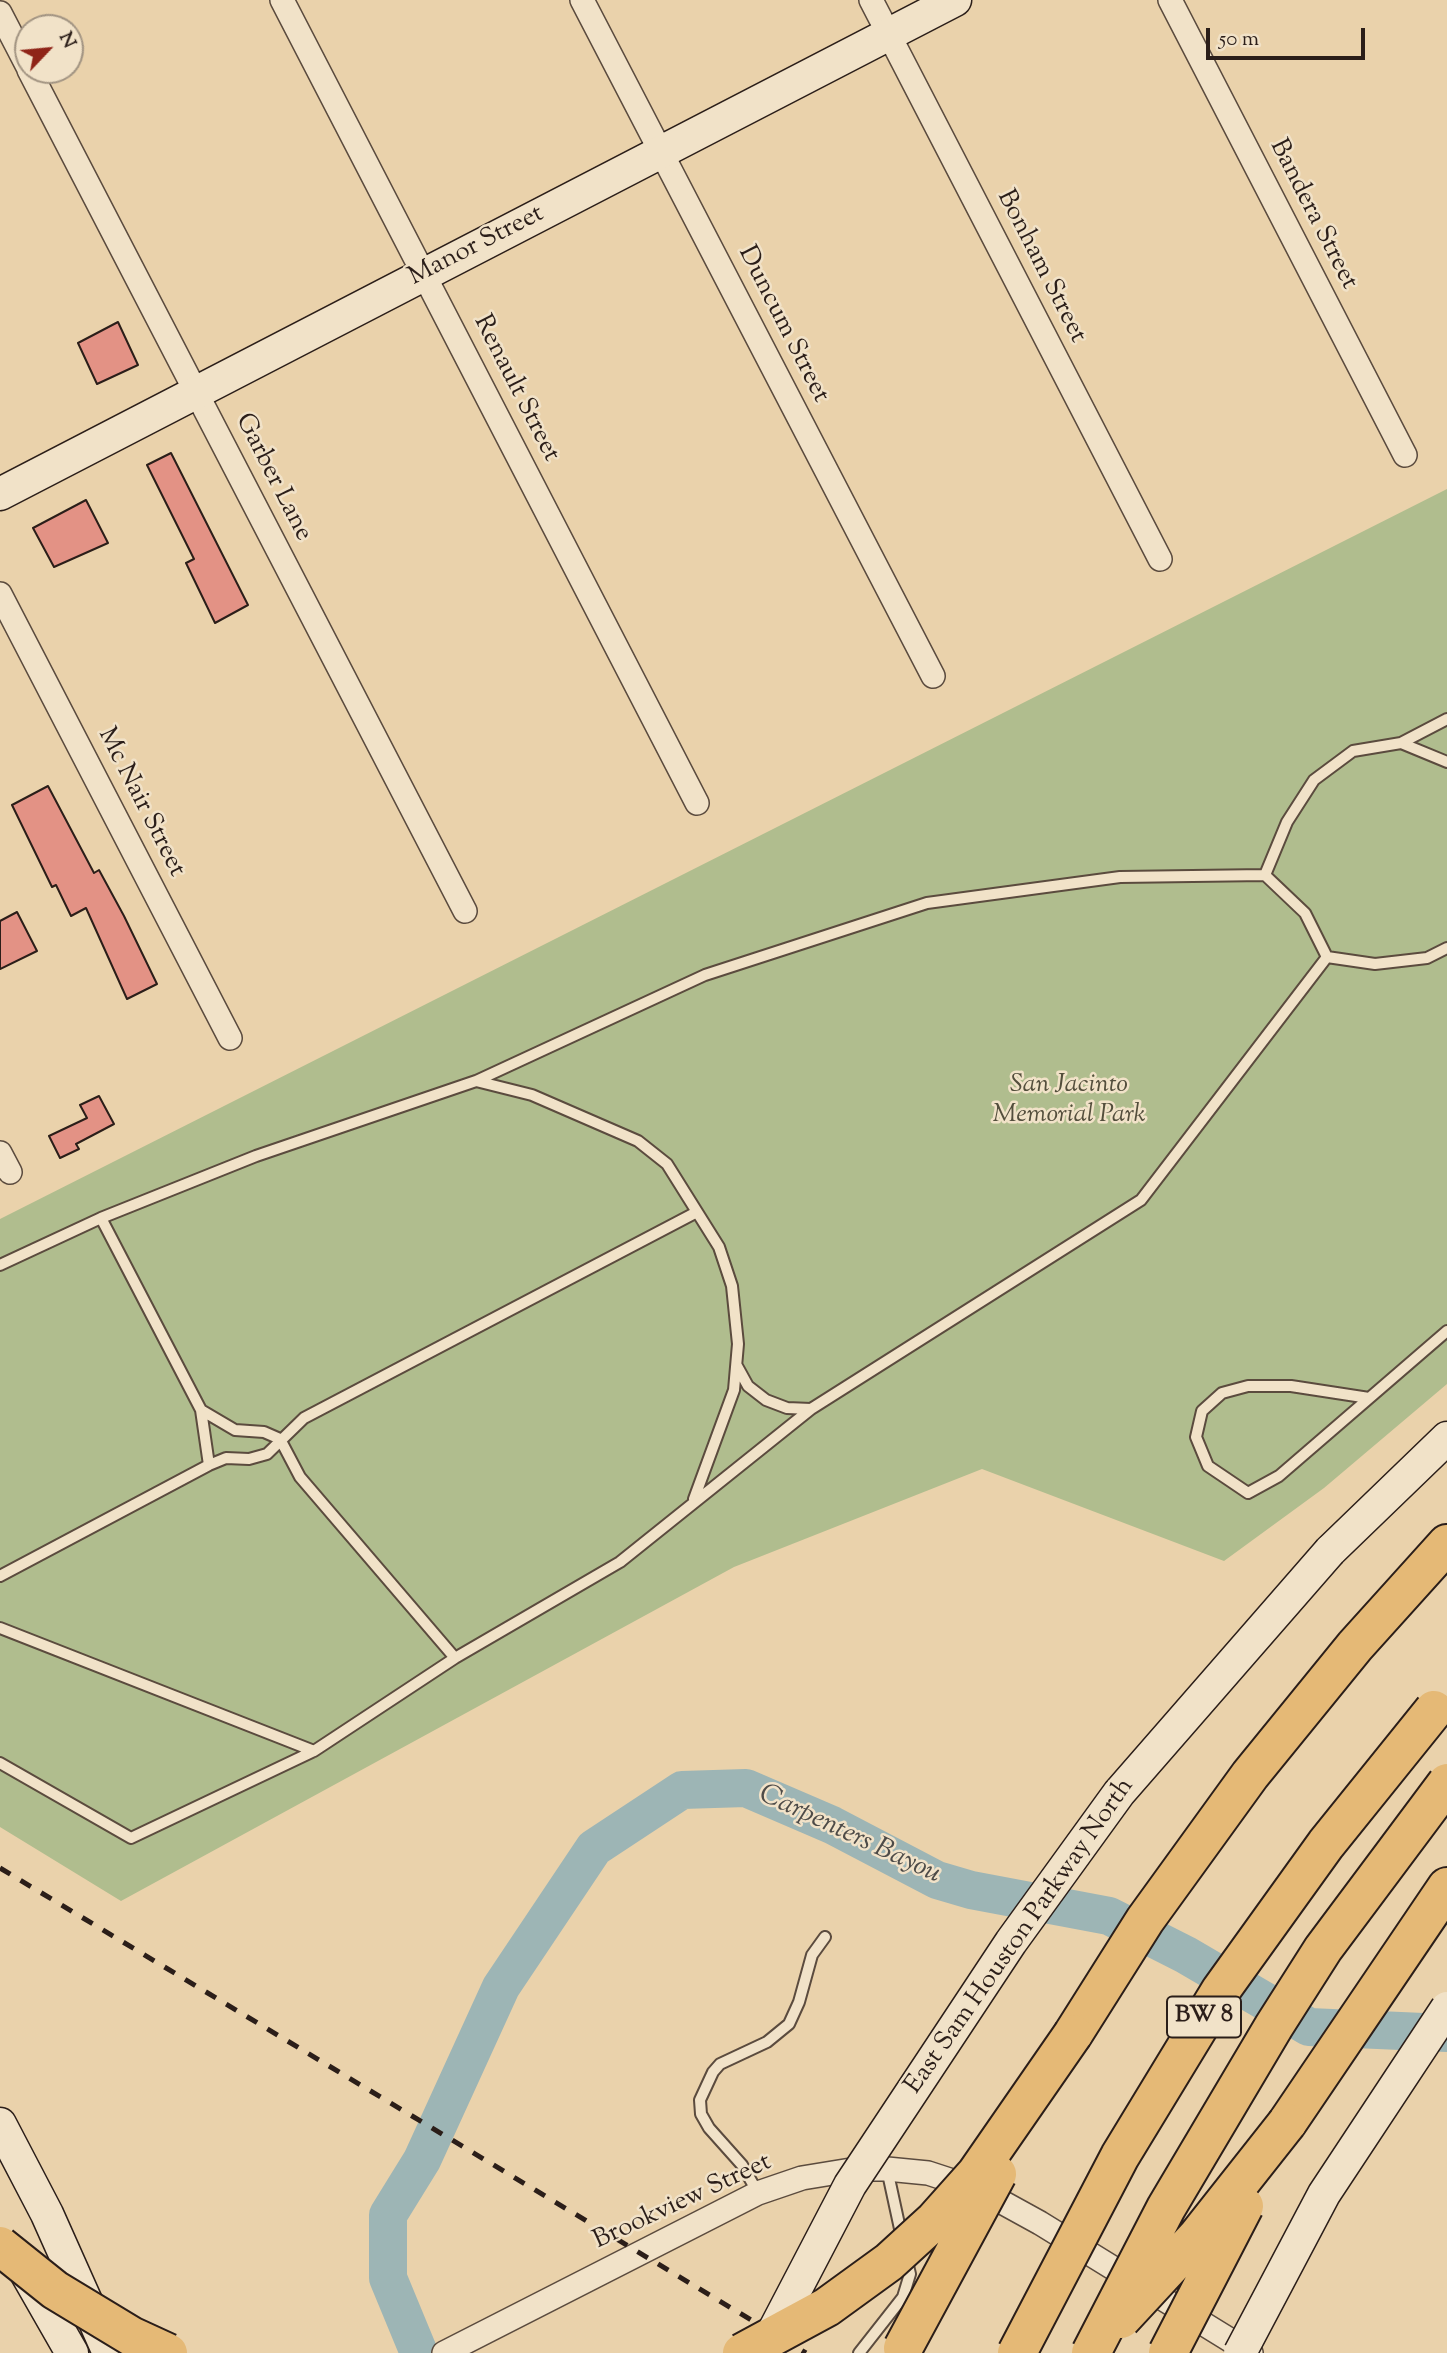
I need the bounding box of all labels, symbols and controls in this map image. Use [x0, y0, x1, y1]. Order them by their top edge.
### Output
north arrow [14, 14, 84, 84]
scale bar [1209, 14, 1368, 58]
text: 50 m [1219, 25, 1259, 55]
text: N [51, 28, 82, 53]
street label: Bandera Street [1261, 135, 1363, 295]
street label: Bonham Street [988, 185, 1092, 349]
street label: Manor Street [404, 200, 550, 294]
street label: Duncum Street [729, 241, 835, 409]
street label: Renault Street [465, 310, 565, 468]
street label: Garber Lane [227, 409, 317, 547]
street label: Mc Nair Street [89, 723, 191, 883]
park label: San Jacinto Memorial Park [993, 1071, 1145, 1132]
street label: East Sam Houston Parkway North [900, 1773, 1142, 2101]
water label: Carpenters Bayou [753, 1779, 945, 1893]
road number: BW 8 [1167, 1996, 1241, 2038]
street label: Brookview Street [589, 2148, 777, 2258]

